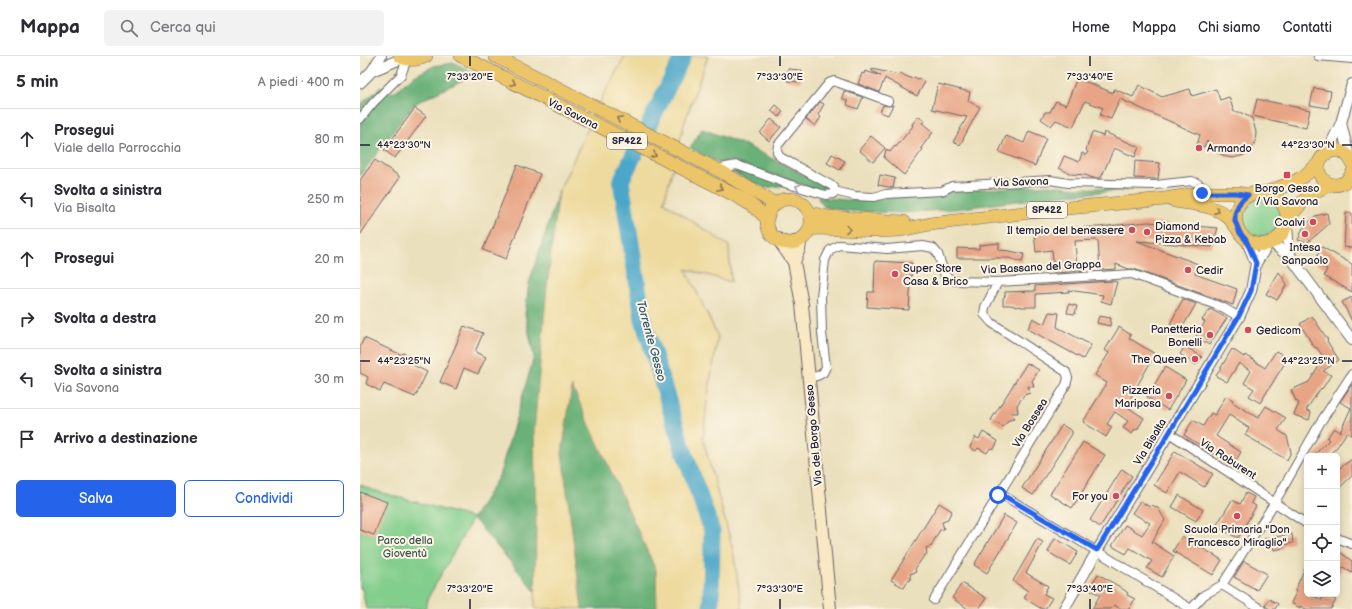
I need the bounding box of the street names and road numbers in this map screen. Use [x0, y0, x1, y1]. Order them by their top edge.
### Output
street label: Via Savona [546, 96, 600, 132]
road number: SP422 [607, 133, 647, 149]
street label: Via Savona [993, 175, 1049, 189]
road number: SP422 [1027, 202, 1067, 218]
street label: Via Bassano del Grappa [981, 257, 1101, 277]
street label: Via del Borgo Gesso [803, 384, 825, 486]
street label: Via Bossea [1010, 396, 1050, 450]
street label: Via Bisalta [1131, 416, 1169, 468]
street label: Via Roburent [1197, 436, 1259, 482]

